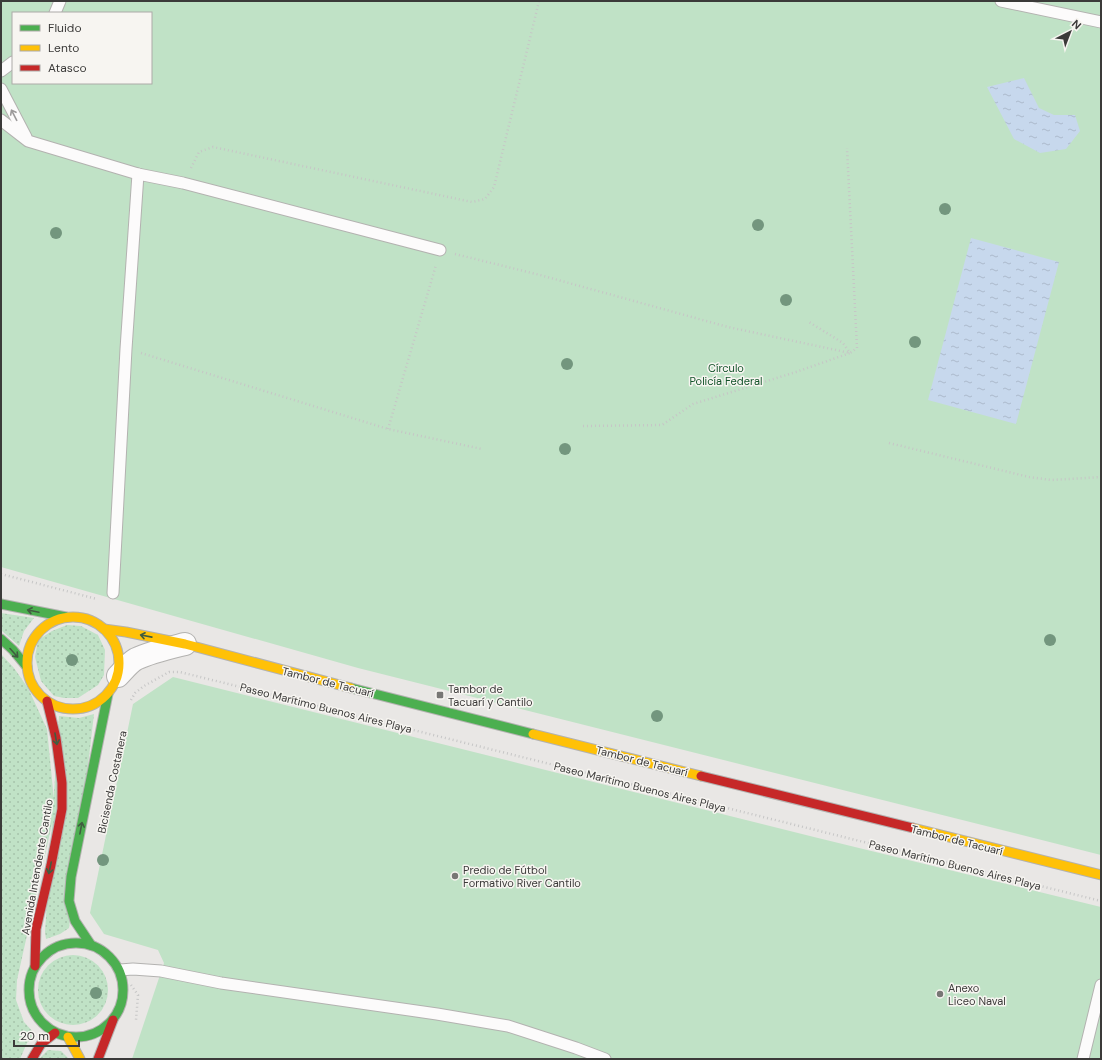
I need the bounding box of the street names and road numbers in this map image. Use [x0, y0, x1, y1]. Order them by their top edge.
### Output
street label: Tambor de Tacuarí [281, 664, 376, 700]
street label: Paseo Marítimo Buenos Aires Playa [239, 680, 413, 736]
street label: Bicisenda Costanera [94, 729, 130, 835]
street label: Tambor de Tacuarí [595, 743, 690, 779]
street label: Paseo Marítimo Buenos Aires Playa [553, 759, 727, 815]
street label: Avenida Intendente Cantilo [18, 798, 56, 936]
street label: Tambor de Tacuarí [910, 822, 1005, 858]
street label: Paseo Marítimo Buenos Aires Playa [868, 837, 1042, 893]

